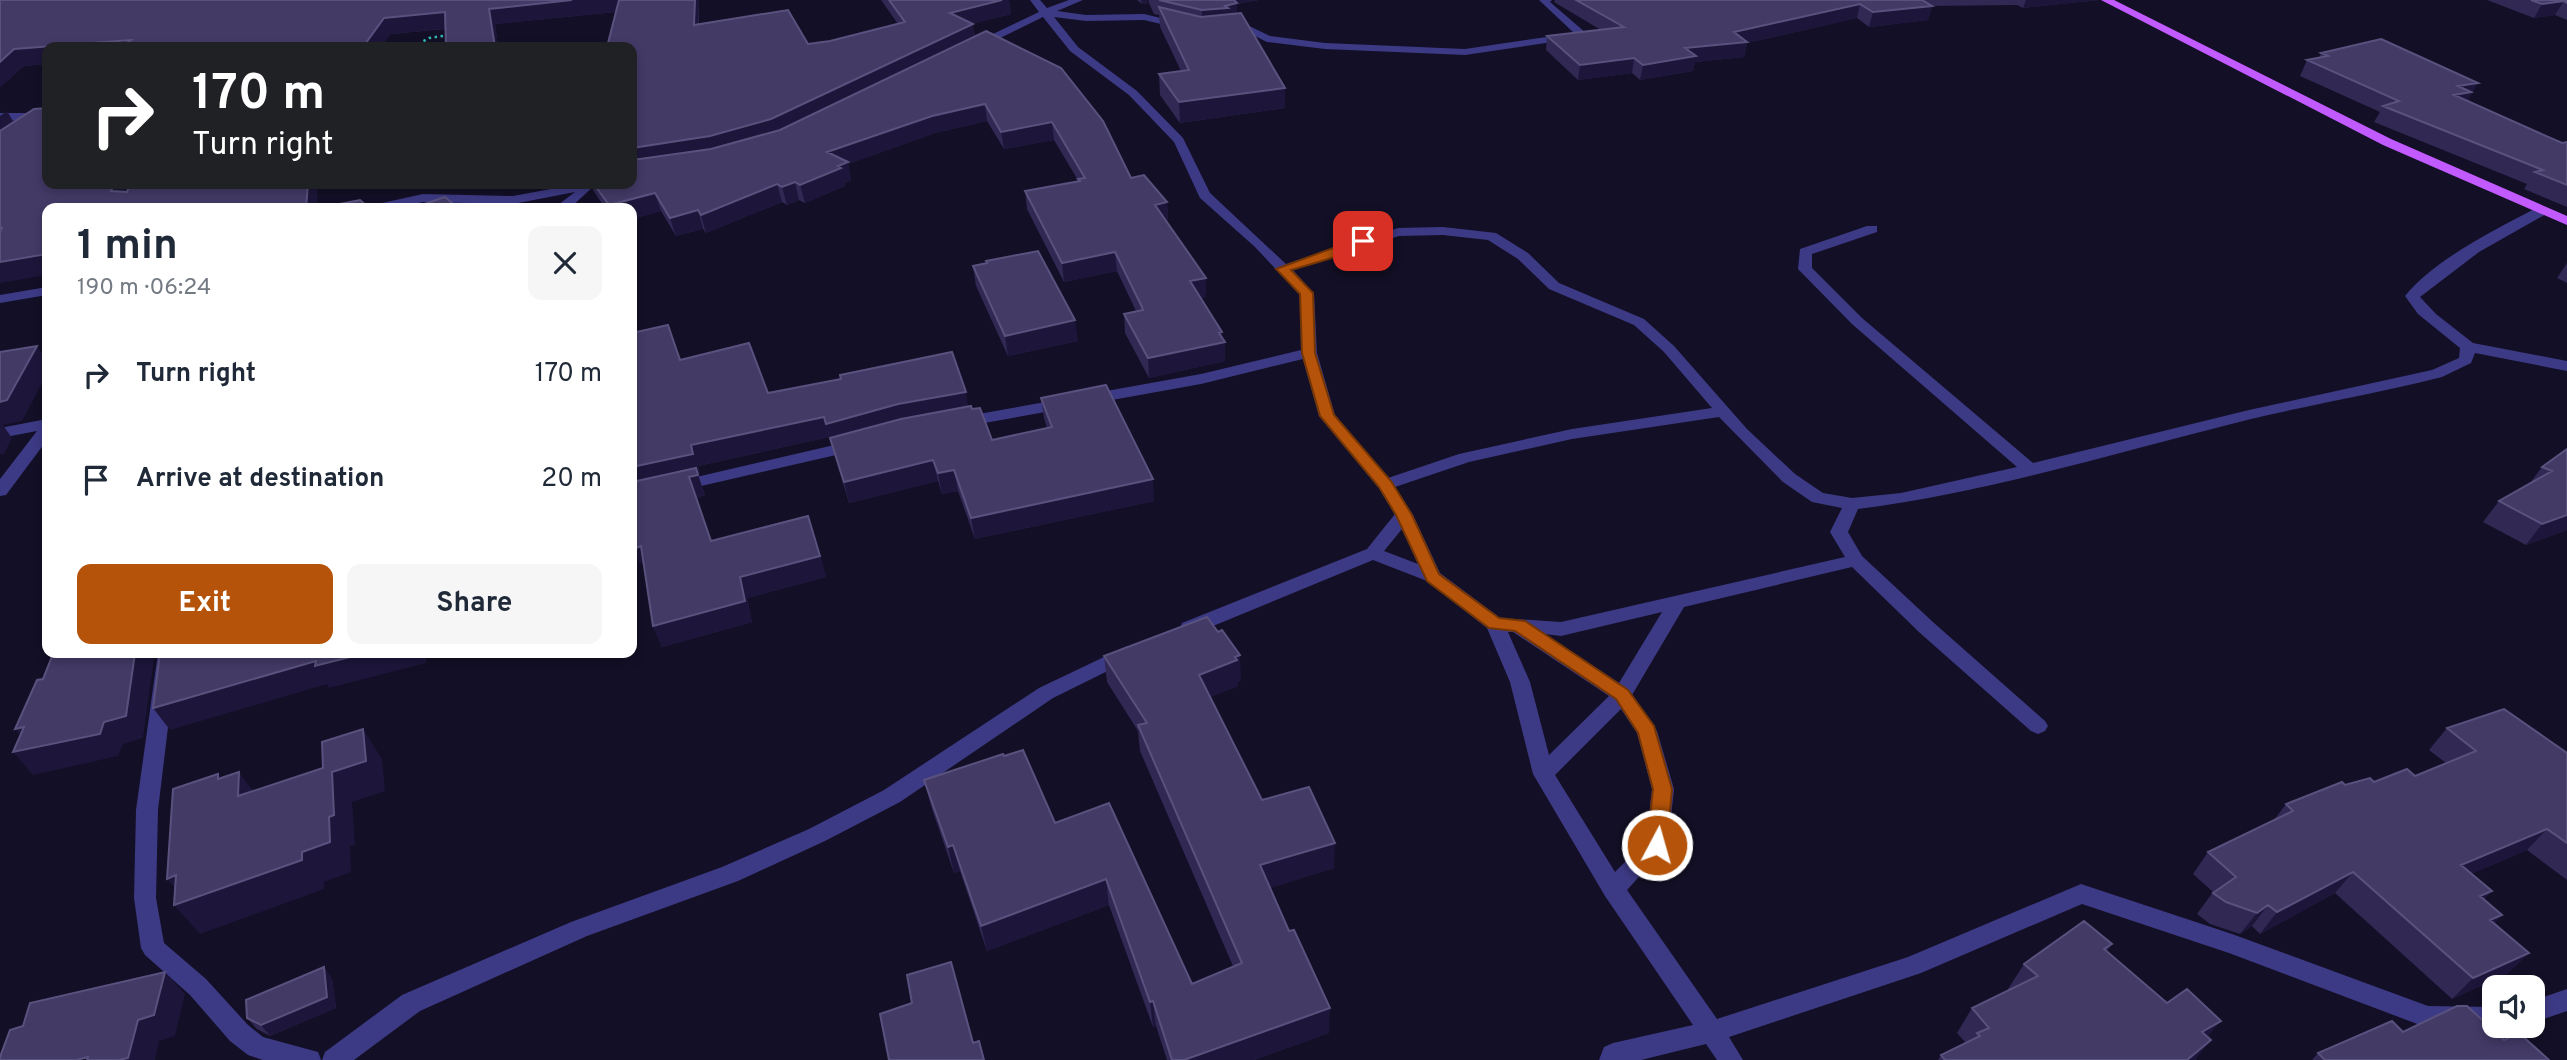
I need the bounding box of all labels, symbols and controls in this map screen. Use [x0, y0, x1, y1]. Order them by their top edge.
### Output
text: 170 m [192, 65, 325, 127]
icon: right [77, 70, 168, 161]
text: Turn right [192, 126, 334, 166]
pin [1333, 211, 1393, 271]
text: 1 min [77, 221, 178, 274]
icon: arrive [1344, 222, 1382, 260]
button: close [528, 226, 602, 300]
text: 190 m · 06:24 [77, 274, 211, 303]
icon: right [77, 356, 115, 394]
text: Turn right [136, 358, 256, 391]
text: 170 m [535, 358, 602, 391]
icon: arrive [77, 461, 115, 499]
text: Arrive at destination [136, 463, 384, 496]
text: 20 m [541, 463, 602, 496]
button: Exit [77, 564, 333, 644]
button: Share [347, 564, 602, 644]
position arrow [1620, 808, 1694, 882]
map controls [2482, 975, 2545, 1038]
button: sound [2482, 975, 2545, 1038]

